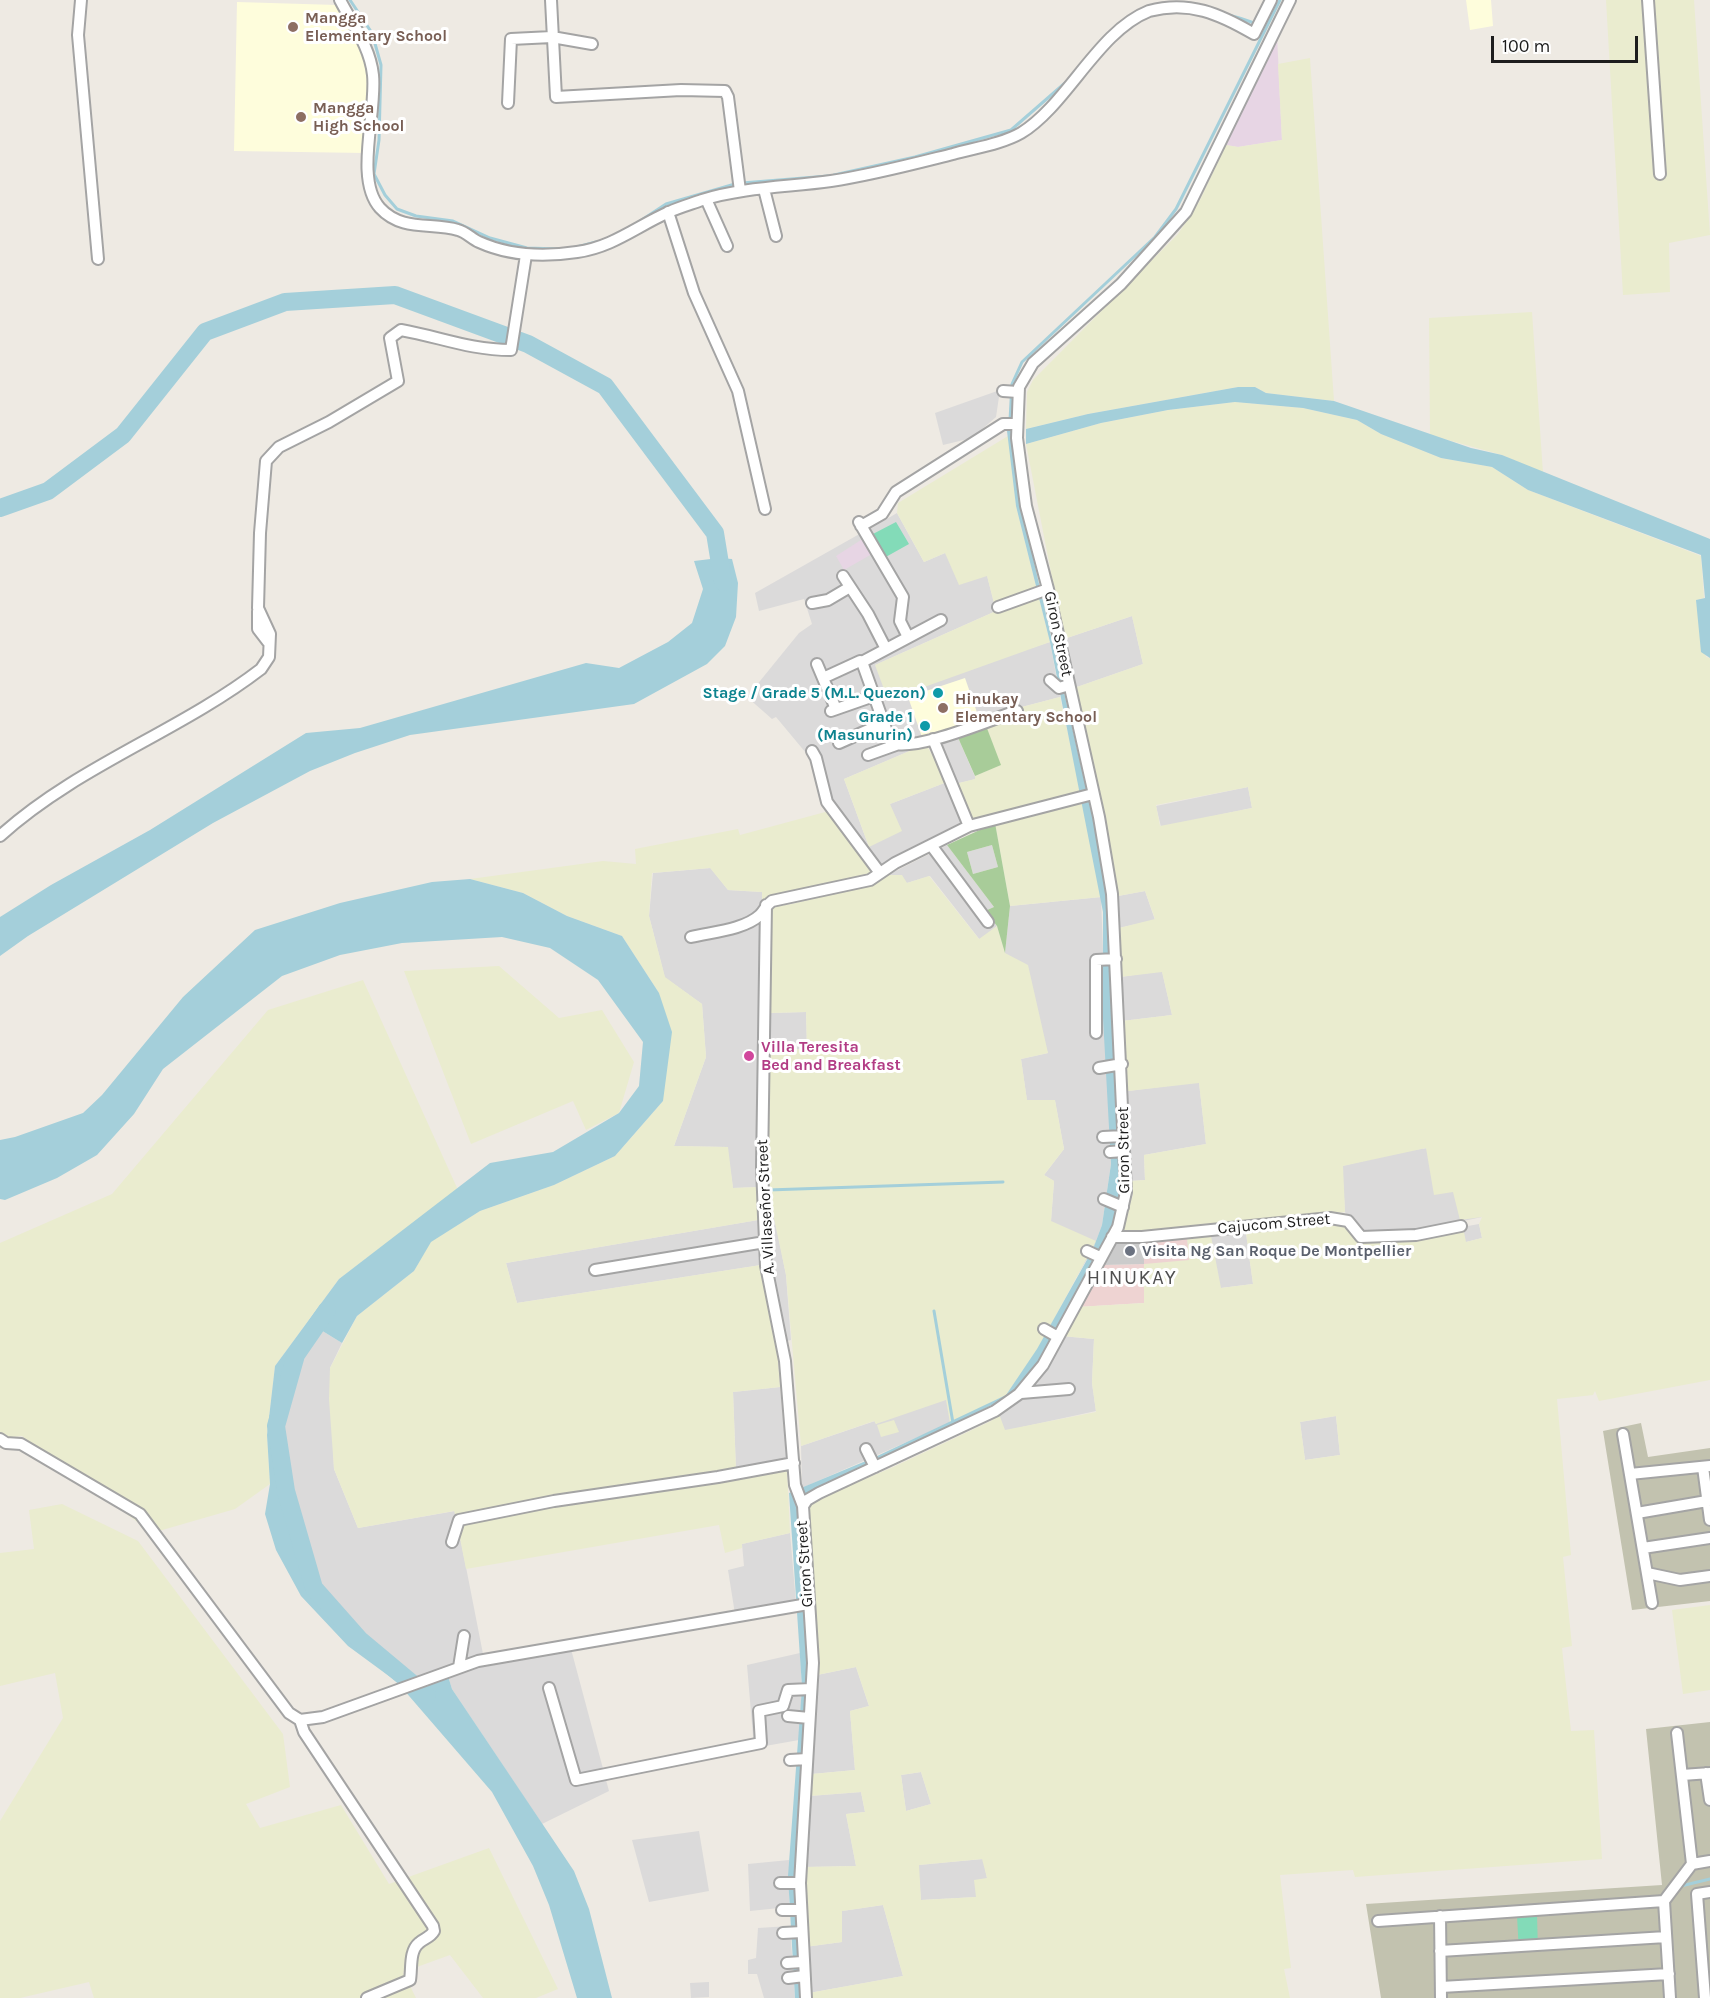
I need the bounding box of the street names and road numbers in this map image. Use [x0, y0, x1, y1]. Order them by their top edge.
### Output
street label: Giron Street [1040, 589, 1076, 679]
street label: Giron Street [1114, 1106, 1134, 1194]
street label: A. Villaseñor Street [753, 1139, 779, 1275]
street label: Cajucom Street [1217, 1210, 1331, 1238]
street label: Giron Street [792, 1520, 818, 1608]

